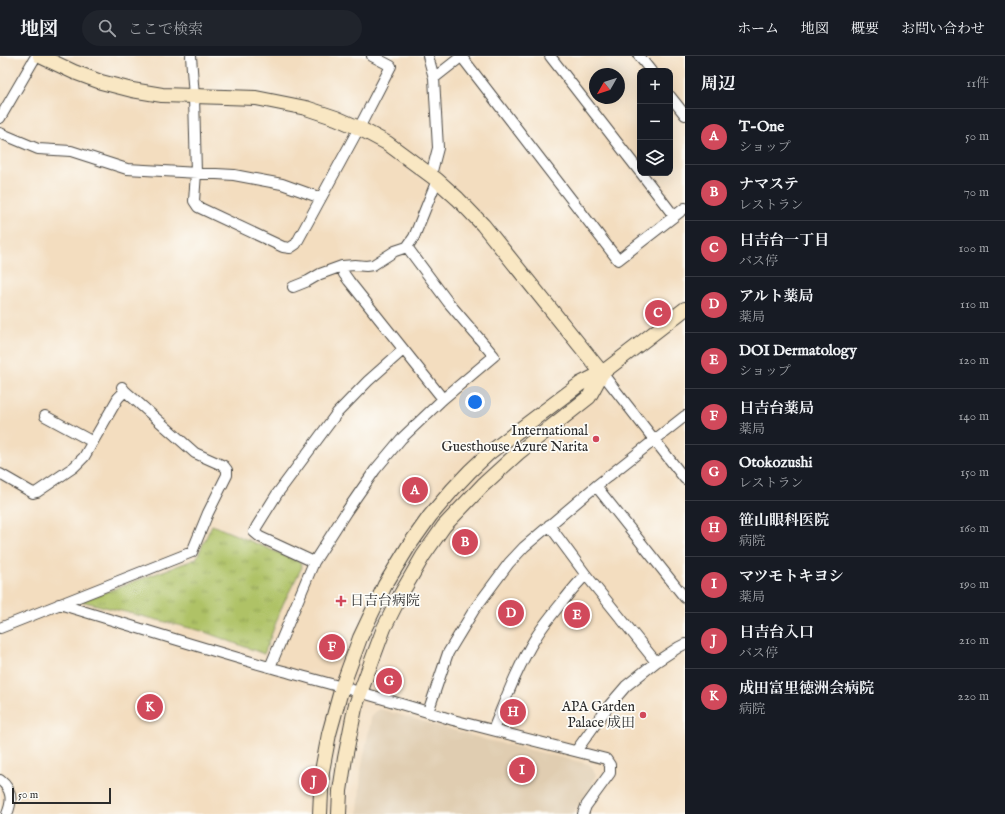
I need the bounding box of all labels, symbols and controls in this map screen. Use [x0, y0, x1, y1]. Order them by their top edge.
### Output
search box [82, 10, 362, 46]
icon: search [96, 17, 118, 39]
text: 地図 [20, 18, 58, 42]
text: ここで検索 [128, 20, 203, 39]
text: ホーム [737, 20, 779, 38]
text: 地図 [801, 20, 829, 38]
text: 概要 [851, 20, 879, 38]
text: お問い合わせ [901, 20, 985, 38]
north arrow [589, 68, 625, 104]
map controls [637, 68, 673, 176]
button: + [637, 68, 673, 104]
text: 周辺 [701, 74, 735, 95]
text: 11件 [966, 75, 989, 92]
button: − [637, 104, 673, 140]
text: T-One [739, 117, 784, 136]
text: A [710, 128, 718, 145]
text: 50 m [965, 128, 989, 145]
text: ショップ [739, 139, 791, 156]
button: layers [637, 140, 673, 176]
text: ナマステ [739, 175, 799, 194]
text: B [710, 184, 718, 201]
text: 70 m [964, 184, 989, 201]
text: レストラン [739, 197, 804, 214]
text: 日吉台一丁目 [739, 231, 829, 250]
text: C [709, 240, 719, 257]
text: 100 m [959, 240, 989, 257]
text: バス停 [739, 253, 778, 270]
text: アルト薬局 [739, 287, 813, 306]
text: D [709, 296, 719, 313]
text: 110 m [960, 296, 989, 313]
pin: C [645, 298, 671, 328]
text: 薬局 [739, 309, 765, 326]
text: DOI Dermatology [739, 341, 857, 360]
text: E [709, 352, 719, 369]
text: 120 m [959, 352, 989, 369]
text: ショップ [739, 363, 791, 380]
your location [465, 392, 485, 412]
text: 日吉台薬局 [739, 399, 814, 418]
text: F [710, 408, 718, 425]
text: 140 m [959, 408, 989, 425]
text: 薬局 [739, 421, 765, 438]
place label: International Guesthouse Azure Narita [442, 422, 589, 456]
marker: International Guesthouse Azure Narita [591, 434, 601, 444]
text: Otokozushi [739, 453, 813, 472]
text: G [709, 464, 719, 481]
text: 150 m [960, 464, 989, 481]
pin: A [402, 475, 428, 505]
text: レストラン [739, 475, 804, 492]
text: 笹山眼科医院 [739, 511, 829, 530]
text: H [708, 520, 720, 537]
text: 160 m [959, 520, 989, 537]
pin: B [452, 527, 478, 557]
text: 病院 [739, 533, 765, 550]
text: マツモトキヨシ [739, 567, 844, 586]
text: I [711, 576, 717, 593]
text: 190 m [959, 576, 989, 593]
text: 薬局 [739, 589, 765, 606]
place label: 日吉台病院 [350, 592, 420, 610]
marker: 日吉台病院 [335, 595, 347, 607]
pin: D [498, 598, 524, 628]
pin: E [564, 600, 590, 630]
text: 日吉台入口 [739, 623, 814, 642]
pin: F [319, 632, 345, 662]
text: J [711, 632, 717, 649]
text: 210 m [959, 632, 989, 649]
text: バス停 [739, 645, 778, 662]
pin: G [376, 666, 402, 696]
text: 成田富里徳洲会病院 [739, 679, 874, 698]
text: K [709, 688, 719, 705]
text: 220 m [958, 688, 989, 705]
pin: K [137, 692, 163, 722]
pin: H [500, 697, 526, 727]
place label: APA Garden Palace 成田 [561, 698, 636, 732]
text: 病院 [739, 701, 765, 718]
marker: APA Garden Palace 成田 [638, 710, 648, 720]
pin: I [509, 755, 535, 785]
pin: J [301, 766, 327, 796]
scale bar [12, 786, 111, 805]
text: 50 m [18, 788, 38, 802]

